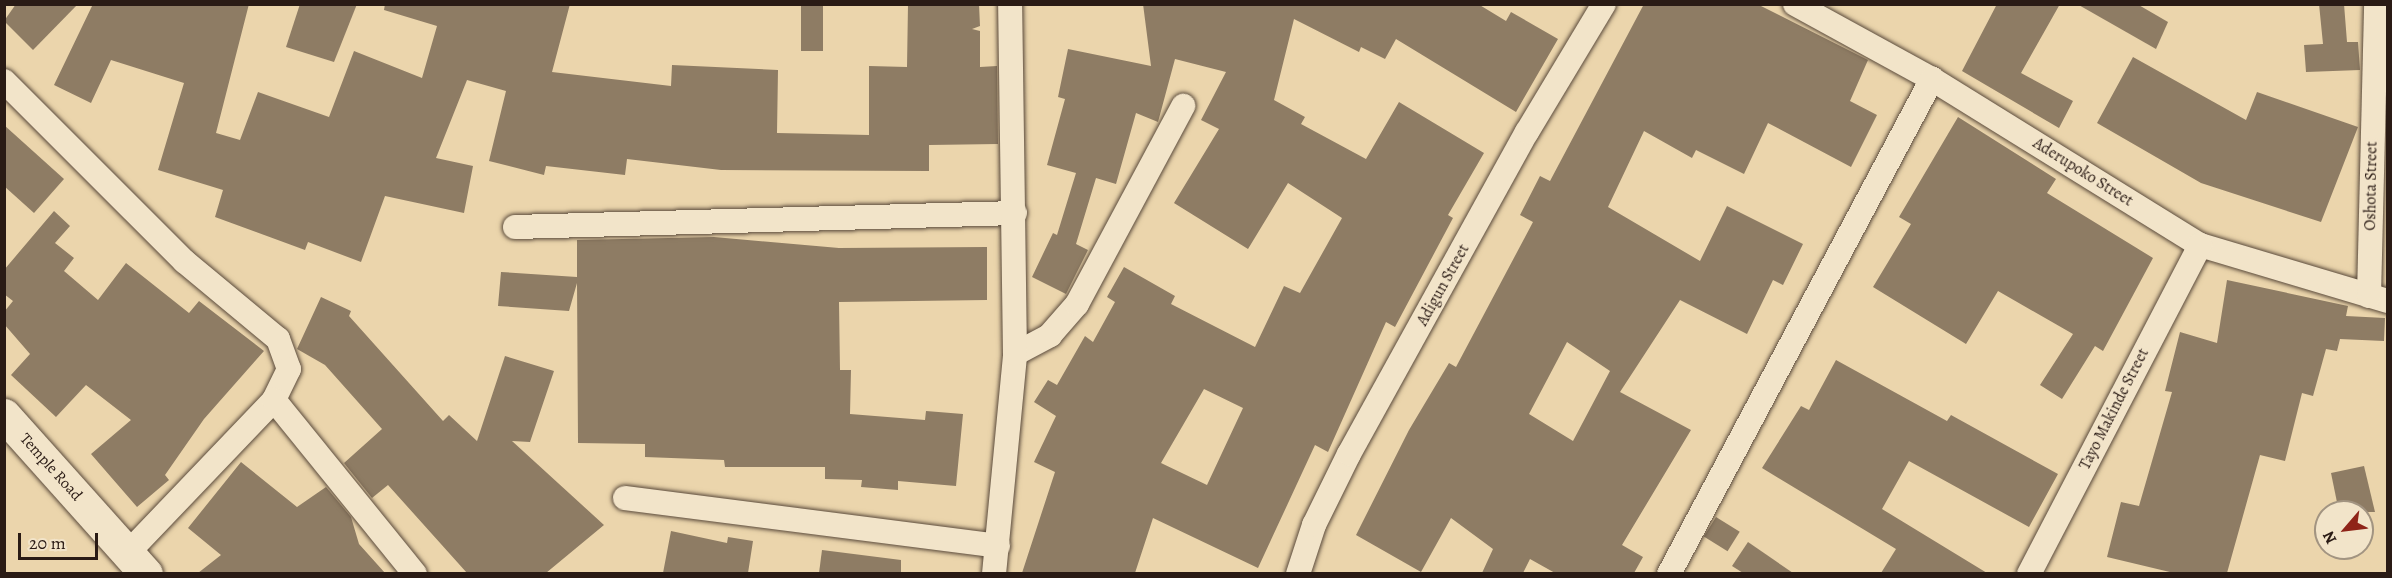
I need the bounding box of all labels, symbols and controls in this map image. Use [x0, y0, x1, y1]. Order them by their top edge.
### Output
street label: Aderupoko Street [2029, 134, 2137, 210]
street label: Oshota Street [2361, 141, 2381, 231]
street label: Adigun Street [1413, 241, 1473, 329]
street label: Tayo Makinde Street [2075, 345, 2153, 473]
street label: Temple Road [16, 429, 86, 505]
north arrow [2314, 500, 2374, 560]
scale bar [21, 521, 100, 559]
text: N [2317, 527, 2342, 548]
text: 20 m [29, 531, 66, 555]

